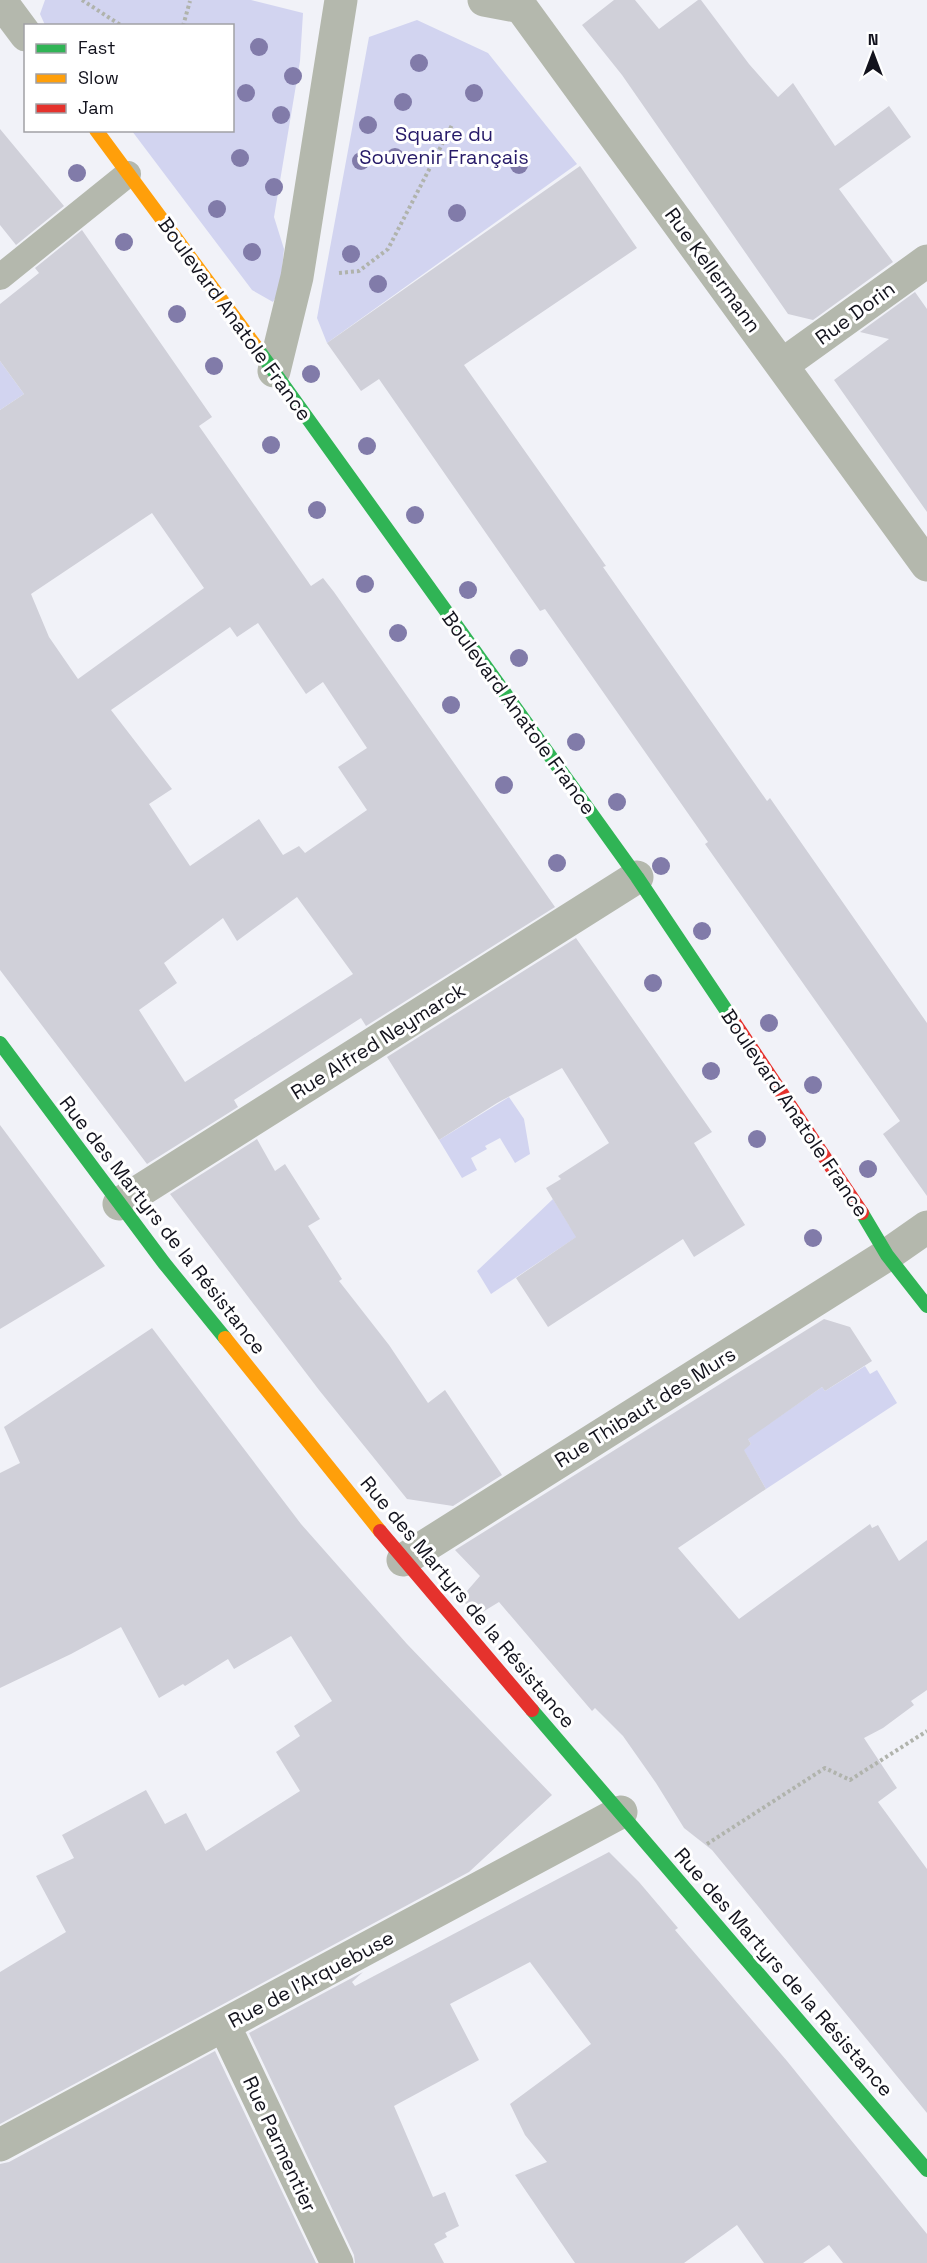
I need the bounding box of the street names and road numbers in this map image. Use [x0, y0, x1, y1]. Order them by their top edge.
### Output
street label: Rue Kellermann [659, 203, 767, 337]
street label: Boulevard Anatole France [152, 212, 318, 426]
street label: Rue Dorin [810, 275, 900, 351]
street label: Boulevard Anatole France [436, 606, 602, 820]
street label: Rue Alfred Neymarck [286, 977, 470, 1105]
street label: Boulevard Anatole France [716, 1004, 874, 1222]
street label: Rue des Martyrs de la Résistance [54, 1090, 272, 1360]
street label: Rue Thibaut des Murs [550, 1341, 740, 1473]
street label: Rue des Martyrs de la Résistance [355, 1471, 581, 1733]
street label: Rue des Martyrs de la Résistance [669, 1842, 899, 2102]
street label: Rue de l'Arquebuse [224, 1924, 398, 2034]
street label: Rue Parmentier [237, 2072, 323, 2216]

